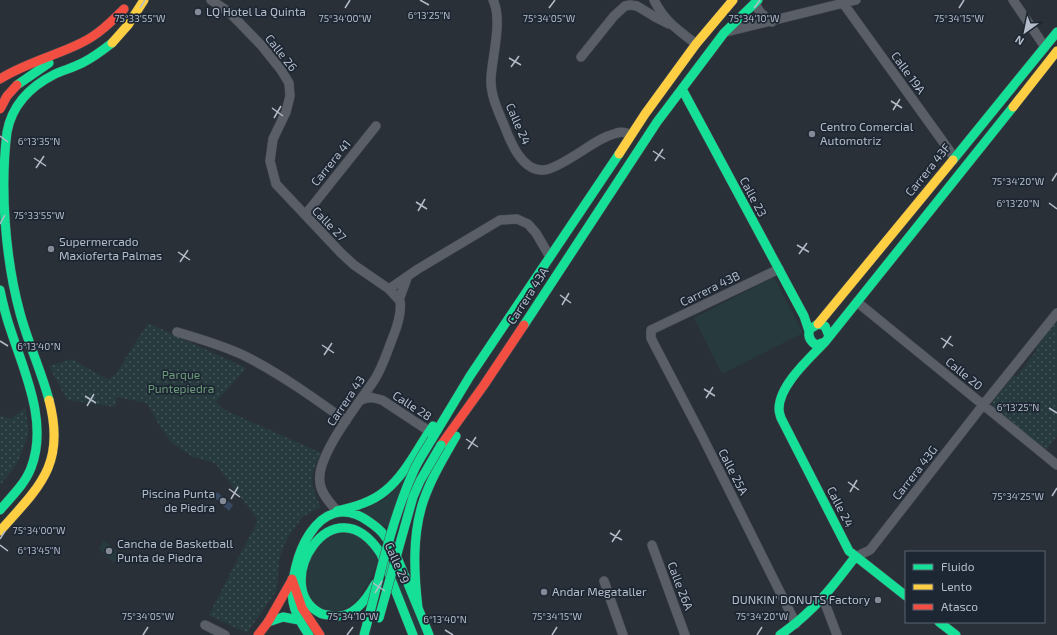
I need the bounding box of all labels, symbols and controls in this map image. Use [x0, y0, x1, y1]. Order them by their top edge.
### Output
place label: LQ Hotel La Quinta [206, 4, 306, 19]
marker: LQ Hotel La Quinta [193, 7, 203, 17]
text: 6°13'25"N [408, 9, 450, 21]
text: 75°33'55"W [114, 12, 166, 24]
text: 75°34'00"W [319, 12, 372, 24]
text: 75°34'05"W [523, 12, 576, 24]
text: 75°34'10"W [729, 12, 780, 24]
text: 75°34'15"W [934, 12, 985, 24]
north arrow [1005, 12, 1045, 52]
street label: Calle 26 [263, 31, 301, 74]
text: N [1012, 33, 1026, 48]
street label: Calle 19A [889, 49, 929, 97]
street label: Calle 24 [504, 101, 534, 146]
place label: Centro Comercial Automotriz [820, 119, 914, 147]
marker: Centro Comercial Automotriz [807, 129, 817, 139]
text: 6°13'35"N [18, 135, 60, 147]
street label: Carrera 41 [307, 136, 353, 188]
street label: Carrera 43F [902, 140, 953, 199]
street label: Calle 23 [738, 174, 770, 219]
text: 75°34'20"W [992, 175, 1045, 187]
text: 6°13'20"N [996, 197, 1040, 209]
street label: Calle 27 [310, 203, 350, 243]
text: 75°33'55"W [13, 209, 65, 221]
place label: Supermercado Maxioferta Palmas [59, 234, 162, 262]
marker: Supermercado Maxioferta Palmas [46, 244, 56, 254]
street label: Carrera 43A [504, 264, 551, 326]
street label: Carrera 43B [677, 268, 742, 309]
text: 6°13'40"N [17, 340, 61, 352]
street label: Calle 20 [943, 354, 986, 392]
park label: Parque Puntepiedra [148, 367, 214, 395]
street label: Carrera 43 [323, 373, 367, 428]
street label: Calle 28 [390, 387, 435, 423]
text: 6°13'25"N [997, 401, 1039, 413]
street label: Carrera 43G [889, 442, 940, 502]
street label: Calle 25A [716, 446, 752, 498]
street label: Calle 24 [825, 484, 857, 529]
place label: Piscina Punta de Piedra [142, 486, 215, 514]
text: 75°34'25"W [992, 490, 1044, 502]
marker: Piscina Punta de Piedra [218, 496, 228, 506]
text: 75°34'00"W [13, 524, 66, 536]
place label: Cancha de Basketball Punta de Piedra [117, 536, 234, 564]
street label: Calle 29 [383, 540, 413, 585]
text: 6°13'45"N [18, 544, 60, 556]
marker: Cancha de Basketball Punta de Piedra [104, 546, 114, 556]
legend [905, 551, 1045, 623]
street label: Calle 26A [665, 559, 697, 612]
text: Fluido [941, 559, 975, 573]
text: Lento [941, 579, 972, 593]
place label: Andar Megataller [552, 584, 647, 598]
marker: Andar Megataller [539, 587, 549, 597]
place label: DUNKIN' DONUTS Factory [732, 592, 871, 606]
marker: DUNKIN' DONUTS Factory [873, 595, 883, 605]
text: Atasco [941, 599, 978, 613]
text: 75°34'05"W [122, 610, 175, 622]
text: 75°34'10"W [328, 610, 379, 622]
text: 75°34'15"W [532, 610, 583, 622]
text: 75°34'20"W [736, 610, 789, 622]
text: 6°13'40"N [423, 613, 467, 625]

